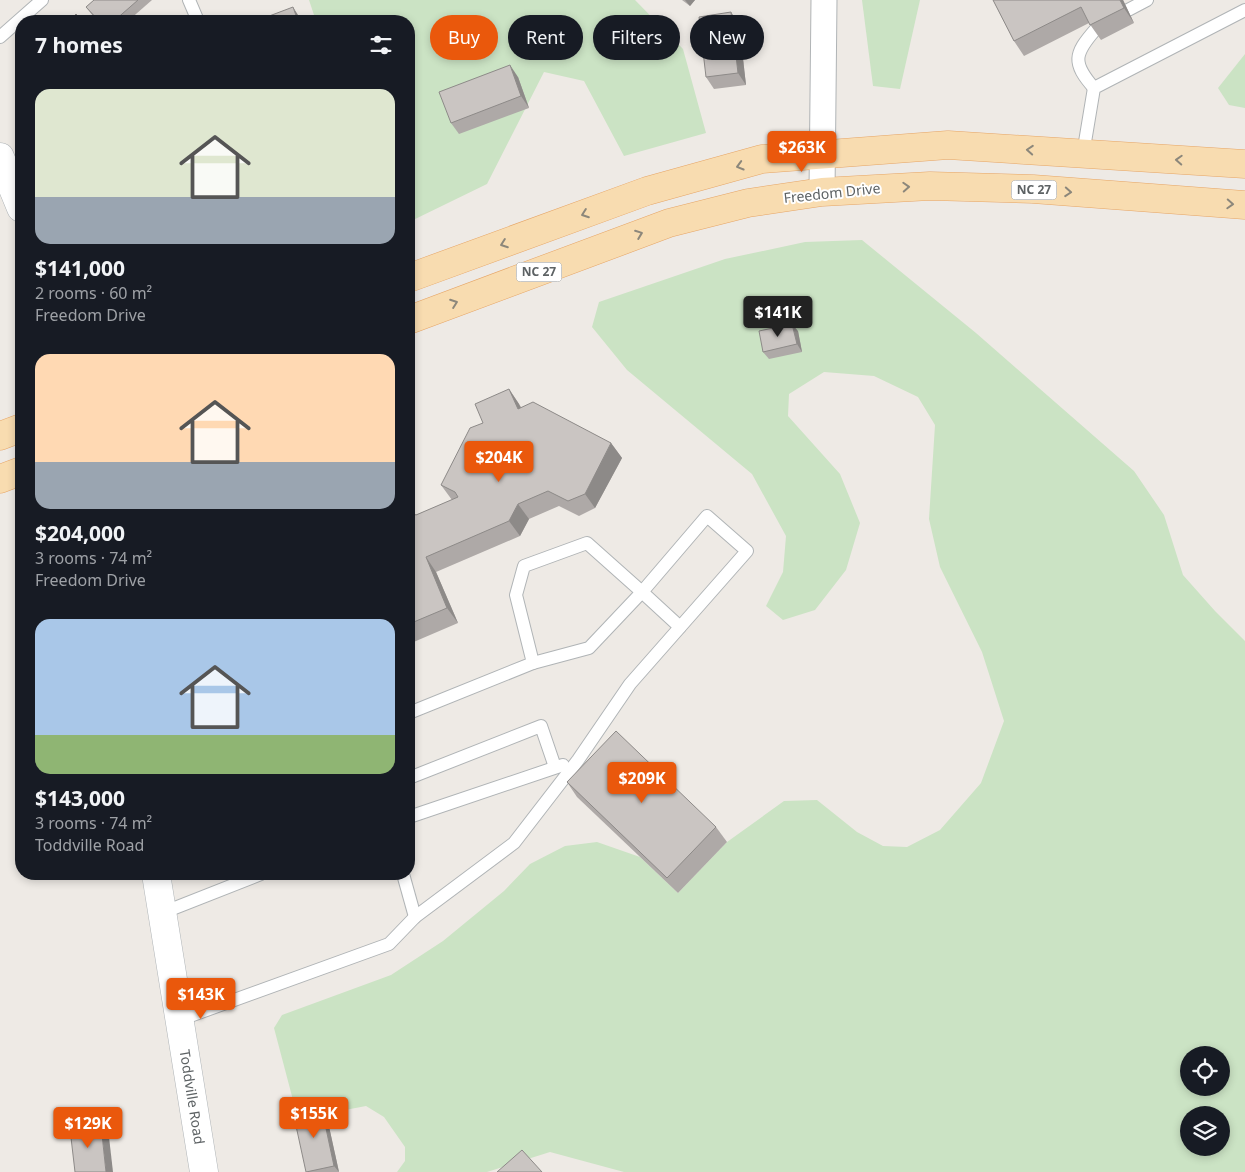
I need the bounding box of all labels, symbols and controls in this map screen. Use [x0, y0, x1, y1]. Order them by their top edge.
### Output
chip: Buy [430, 15, 498, 60]
chip: Rent [508, 15, 583, 60]
chip: Filters [593, 15, 680, 60]
chip: New [690, 15, 764, 60]
text: 7 homes [35, 31, 123, 59]
icon: filters [367, 31, 395, 59]
icon: home [170, 122, 260, 212]
pin: $263K [767, 130, 837, 173]
text: $263K [778, 136, 826, 158]
one-way arrow [1026, 145, 1034, 156]
one-way arrow [1175, 154, 1183, 165]
one-way arrow [736, 160, 744, 170]
street label: Freedom Drive [783, 178, 881, 207]
road number: NC 27 [1012, 180, 1056, 200]
one-way arrow [902, 181, 910, 192]
one-way arrow [1064, 186, 1072, 197]
one-way arrow [1226, 198, 1234, 209]
one-way arrow [581, 208, 590, 218]
one-way arrow [635, 230, 643, 240]
one-way arrow [501, 238, 509, 248]
text: $141,000 [35, 254, 125, 282]
road number: NC 27 [516, 262, 562, 282]
text: 2 rooms · 60 m² [35, 282, 152, 304]
pin: $141K [743, 296, 813, 338]
one-way arrow [450, 299, 458, 309]
text: $141K [754, 301, 802, 323]
text: Freedom Drive [35, 304, 146, 326]
icon: home [170, 387, 260, 477]
pin: $204K [464, 440, 534, 483]
text: $204K [475, 446, 523, 468]
text: $204,000 [35, 519, 125, 547]
text: 3 rooms · 74 m² [35, 547, 152, 569]
text: Freedom Drive [35, 569, 146, 591]
icon: home [170, 652, 260, 742]
pin: $209K [607, 762, 677, 804]
text: $209K [618, 767, 666, 789]
text: $143,000 [35, 784, 125, 812]
text: 3 rooms · 74 m² [35, 812, 152, 834]
text: Toddville Road [35, 834, 144, 856]
pin: $143K [166, 978, 236, 1020]
text: $143K [177, 983, 225, 1005]
map controls [1180, 1046, 1230, 1156]
button: locate [1180, 1046, 1230, 1096]
street label: Toddville Road [176, 1048, 209, 1146]
pin: $155K [279, 1096, 349, 1139]
text: $155K [290, 1102, 338, 1124]
pin: $129K [53, 1106, 123, 1149]
button: layers [1180, 1106, 1230, 1156]
text: $129K [64, 1112, 112, 1134]

